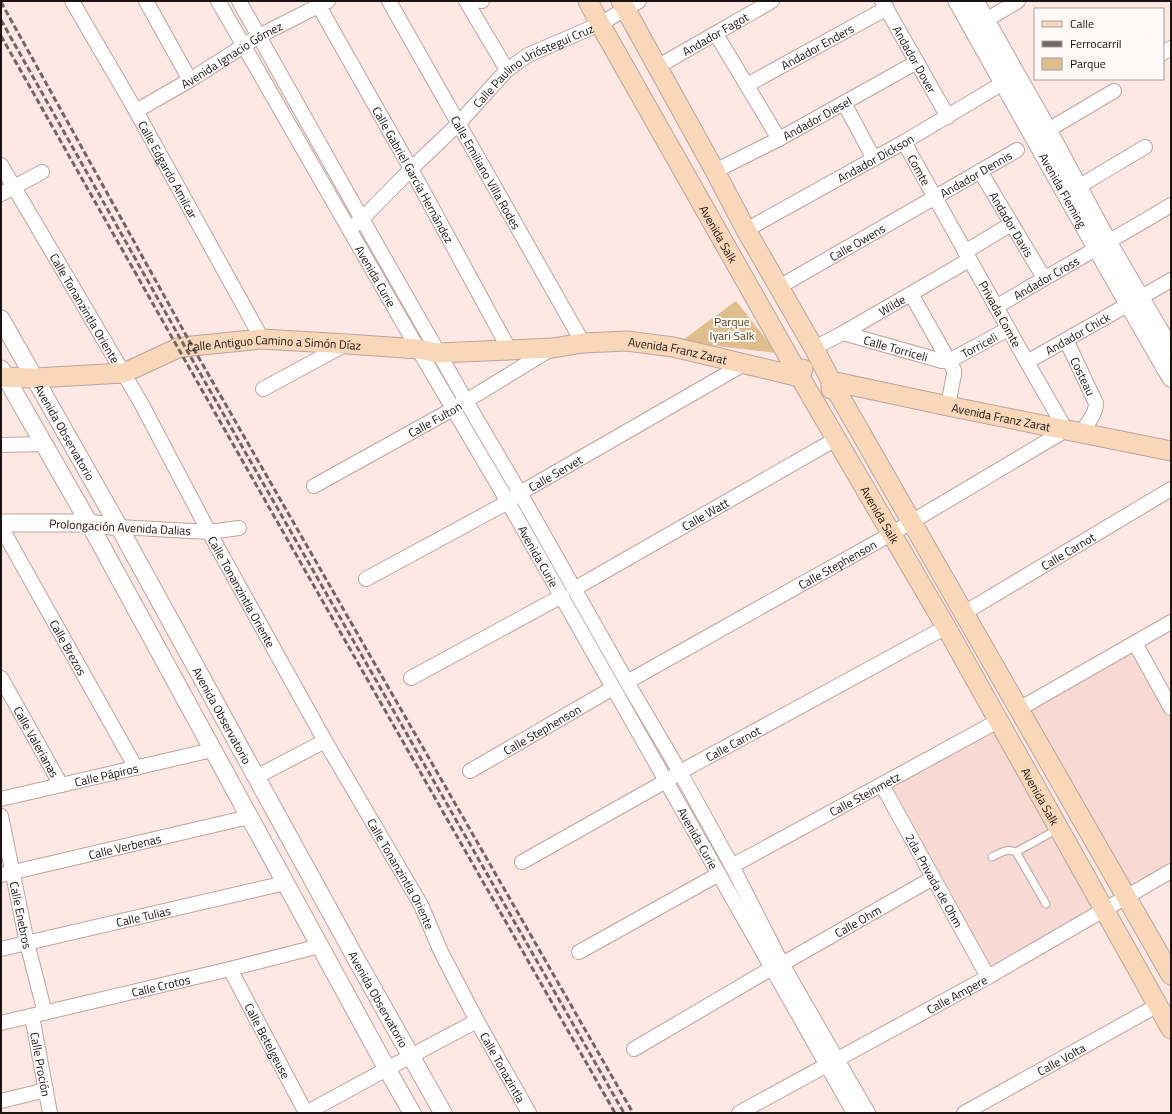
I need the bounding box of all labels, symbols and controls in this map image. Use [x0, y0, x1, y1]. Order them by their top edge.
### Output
street label: Andador Fagot [678, 7, 753, 60]
legend [1034, 8, 1164, 80]
text: Calle [1070, 14, 1094, 33]
street label: Avenida Ignacio Gómez [177, 16, 286, 93]
street label: Calle Paulino Urióstegui Cruz [468, 18, 596, 112]
street label: Andador Enders [777, 18, 857, 74]
street label: Andador Dover [888, 22, 942, 97]
text: Ferrocarril [1070, 34, 1122, 53]
text: Parque [1070, 54, 1106, 73]
street label: Andador Diesel [779, 91, 855, 145]
street label: Calle Gabriel García Hernández [368, 103, 459, 246]
street label: Calle Emiliano Villa Rodes [446, 112, 526, 233]
street label: Calle Edgardo Amilcar [134, 117, 203, 222]
street label: Andador Dickson [833, 129, 917, 187]
street label: Andador Dennis [936, 145, 1016, 202]
street label: Avenida Fleming [1035, 149, 1092, 231]
street label: Comte [903, 151, 935, 189]
street label: Andador Davis [985, 188, 1039, 261]
street label: Avenida Salk [695, 201, 743, 266]
street label: Calle Owens [825, 218, 889, 266]
street label: Avenida Curie [351, 241, 401, 310]
street label: Calle Tonanzintla Oriente [45, 249, 125, 367]
street label: Andador Cross [1009, 251, 1083, 304]
street label: Privada Comte [974, 277, 1026, 351]
street label: Wilde [875, 289, 909, 320]
street label: Andador Chick [1041, 307, 1114, 359]
park label: Parque Iyari Salk [709, 312, 755, 345]
street label: Torriceli [957, 327, 1001, 362]
street label: Calle Antiguo Camino a Simón Díaz [186, 330, 362, 356]
street label: Calle Torriceli [862, 330, 930, 366]
street label: Avenida Franz Zarat [627, 332, 730, 369]
street label: Costeau [1066, 354, 1101, 399]
street label: Avenida Observatorio [30, 380, 100, 484]
street label: Calle Fulton [404, 396, 465, 442]
street label: Avenida Franz Zarat [950, 398, 1053, 436]
street label: Calle Servet [525, 449, 586, 496]
street label: Avenida Salk [856, 482, 905, 547]
street label: Calle Watt [678, 492, 733, 535]
street label: Prolongación Avenida Dalias [49, 514, 192, 540]
street label: Avenida Curie [513, 522, 564, 591]
street label: Calle Carnot [1037, 527, 1099, 575]
street label: Calle Tonanzintla Oriente [203, 532, 281, 651]
street label: Calle Stephenson [795, 535, 880, 594]
street label: Calle Brezos [45, 616, 92, 679]
street label: Avenida Observatorio [188, 663, 257, 767]
street label: Calle Stephenson [499, 699, 584, 759]
street label: Calle Valerianas [9, 702, 65, 781]
street label: Calle Carnot [702, 720, 765, 766]
street label: Calle Pápiros [72, 758, 140, 791]
street label: Avenida Salk [1017, 764, 1065, 829]
street label: Calle Steinmetz [826, 767, 904, 821]
street label: Avenida Curie [673, 804, 723, 872]
street label: Calle Tonanzintla Oriente [363, 814, 440, 932]
street label: Calle Verbenas [86, 828, 163, 864]
street label: 2da. Privada de Ohm [901, 830, 968, 931]
street label: Calle Enebros [5, 880, 38, 951]
street label: Calle Tulias [114, 900, 173, 931]
street label: Calle Ohm [831, 900, 885, 942]
street label: Avenida Observatorio [344, 947, 414, 1051]
street label: Calle Crotos [129, 969, 192, 1001]
street label: Calle Ampere [923, 970, 990, 1018]
street label: Calle Betelgeuse [240, 999, 296, 1082]
street label: Calle Tonazintla [476, 1028, 531, 1106]
street label: Calle Proción [26, 1030, 56, 1098]
street label: Calle Volta [1033, 1038, 1089, 1080]

